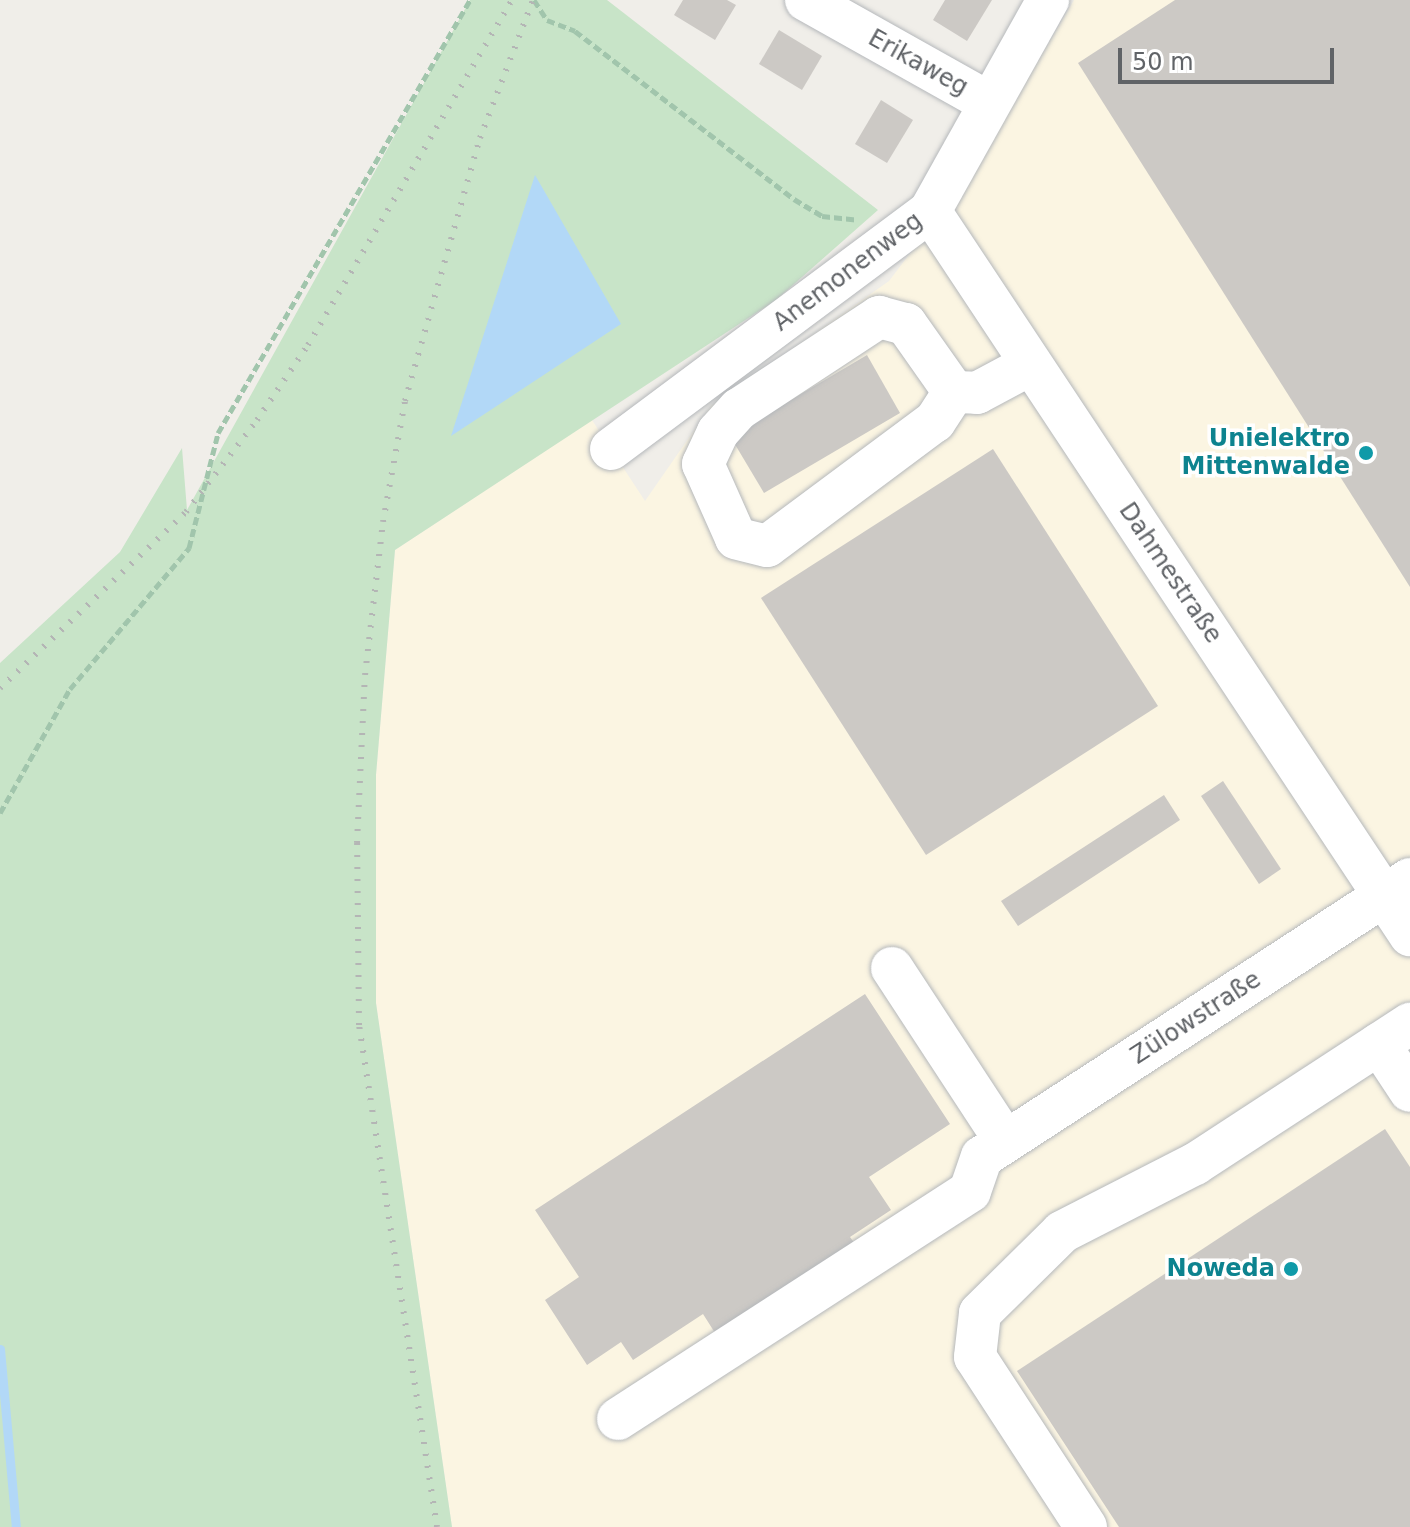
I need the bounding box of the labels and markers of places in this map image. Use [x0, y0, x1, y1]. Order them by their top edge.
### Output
place label: Unielektro Mittenwalde [1182, 425, 1350, 481]
marker: Unielektro Mittenwalde [1357, 444, 1375, 462]
place label: Noweda [1167, 1255, 1275, 1283]
marker: Noweda [1282, 1260, 1300, 1278]

